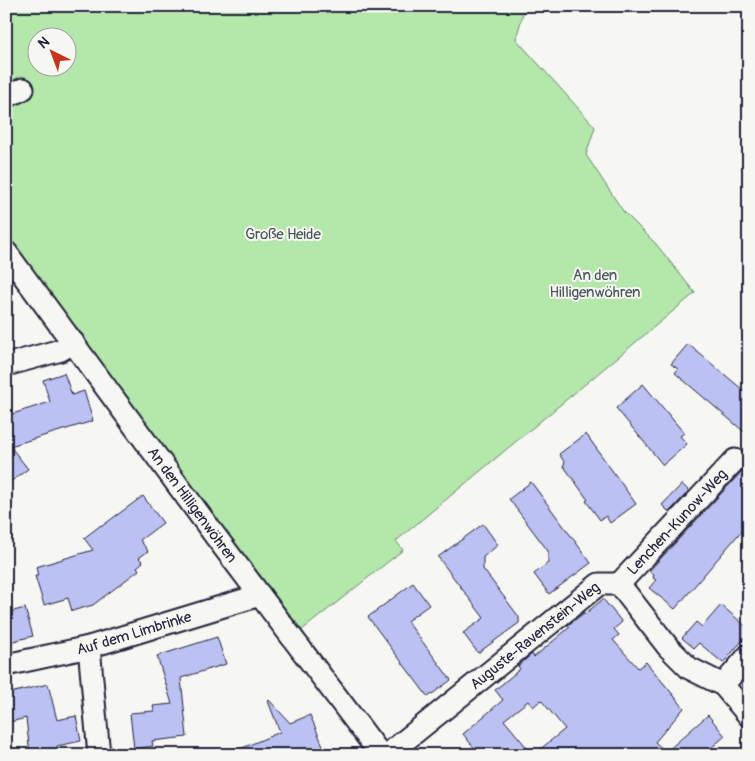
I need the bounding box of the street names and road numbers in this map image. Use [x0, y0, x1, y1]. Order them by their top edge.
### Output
street label: An den Hilligenwöhren [143, 443, 241, 567]
street label: Lenchen-Kunow-Weg [623, 465, 732, 579]
street label: Auguste-Ravenstein-Weg [466, 578, 604, 694]
street label: Auf dem Limbrinke [75, 607, 194, 659]

